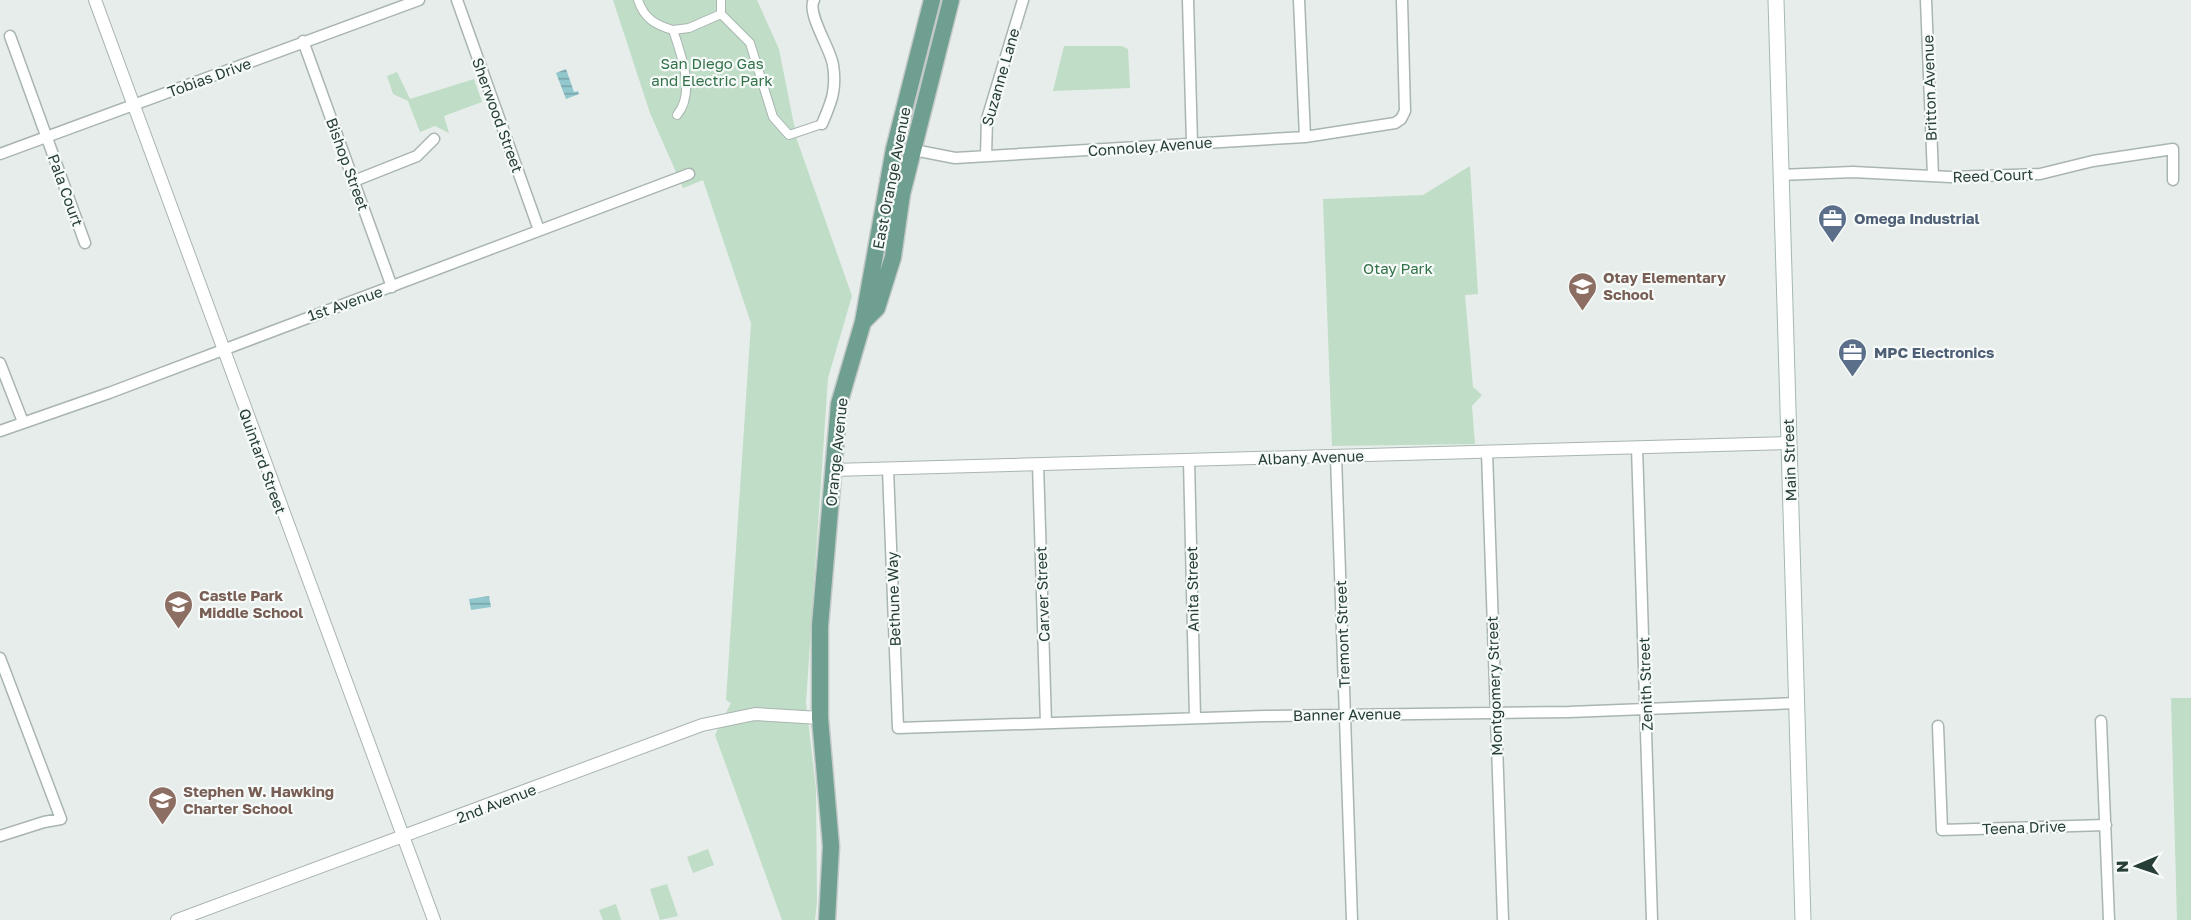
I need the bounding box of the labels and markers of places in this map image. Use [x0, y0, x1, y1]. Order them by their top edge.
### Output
office icon: Omega Industrial [1817, 202, 1849, 244]
place label: Omega Industrial [1854, 209, 1980, 227]
place label: Otay Elementary School [1603, 268, 1726, 303]
school or university icon: Otay Elementary School [1566, 270, 1598, 312]
office icon: MPC Electronics [1837, 336, 1869, 378]
place label: MPC Electronics [1874, 343, 1994, 361]
place label: Castle Park Middle School [199, 586, 303, 621]
school or university icon: Castle Park Middle School [162, 588, 194, 630]
place label: Stephen W. Hawking Charter School [183, 782, 334, 817]
school or university icon: Stephen W. Hawking Charter School [146, 784, 178, 826]

